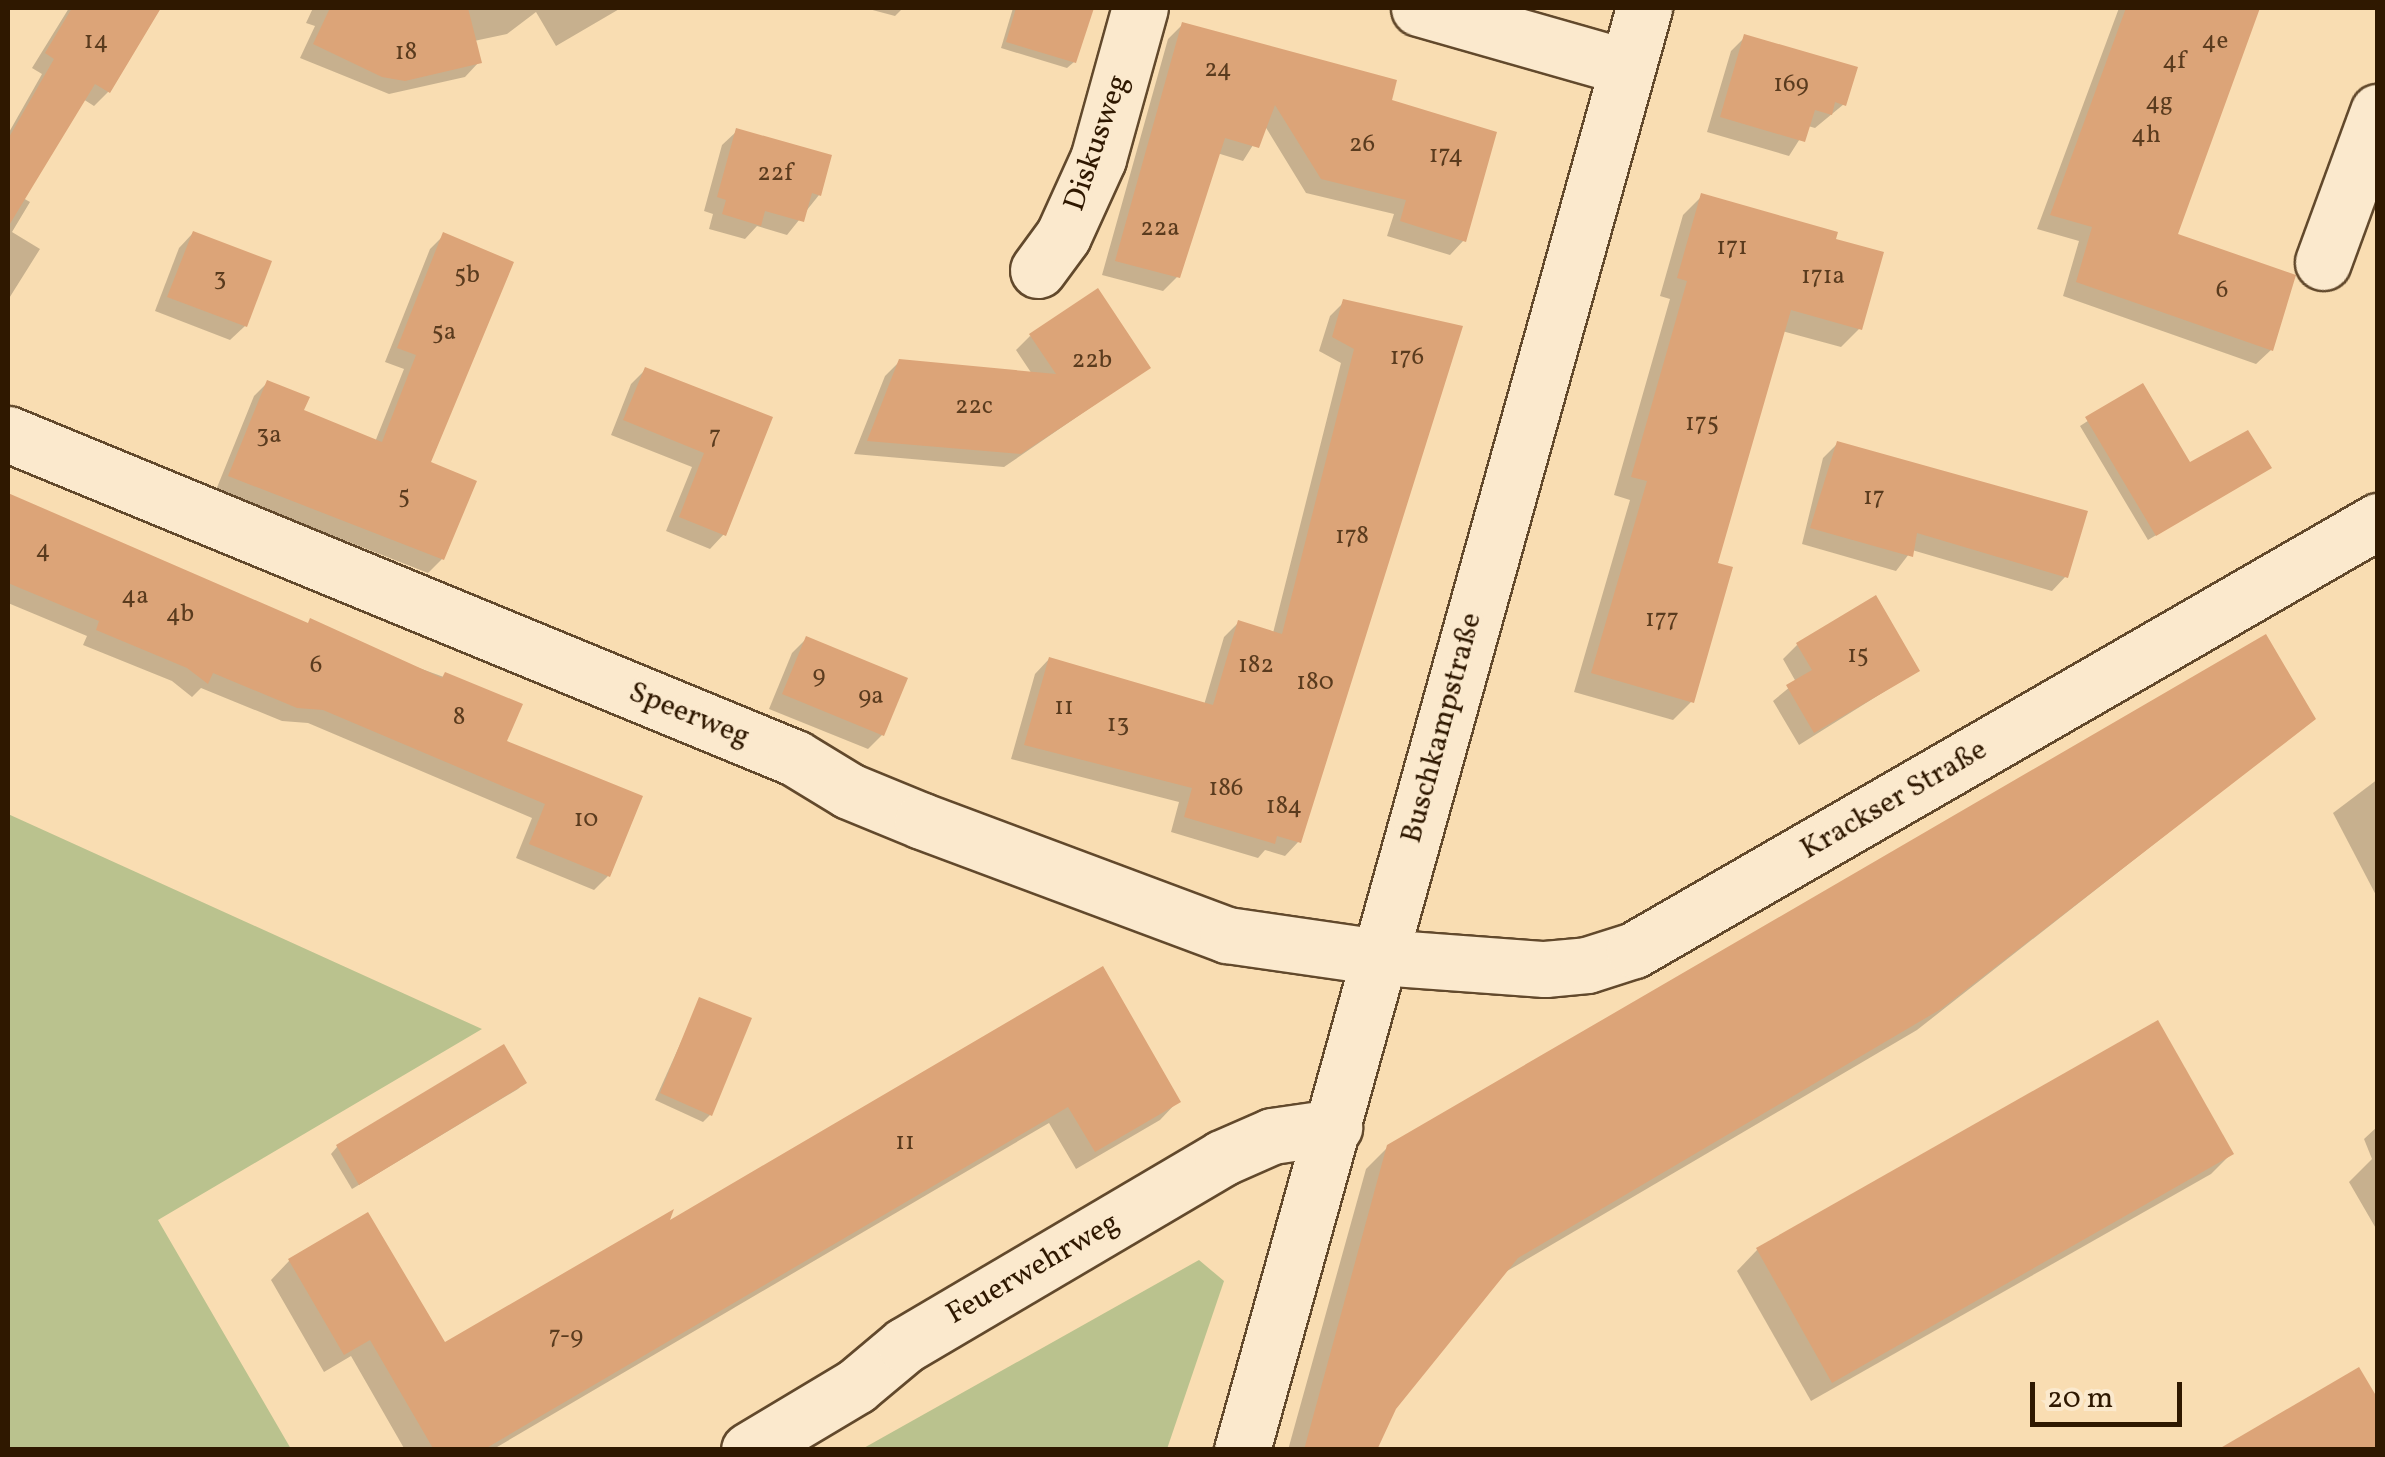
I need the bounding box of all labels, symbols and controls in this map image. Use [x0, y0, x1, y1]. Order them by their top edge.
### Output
house number: 14 [84, 27, 108, 57]
house number: 4e [2202, 27, 2228, 57]
house number: 18 [395, 38, 417, 68]
house number: 4f [2162, 47, 2186, 77]
house number: 24 [1204, 55, 1232, 85]
street label: Diskusweg [1057, 70, 1137, 216]
house number: 169 [1773, 70, 1809, 100]
house number: 4g [2145, 88, 2173, 118]
house number: 4h [2131, 121, 2161, 151]
house number: 26 [1349, 130, 1375, 160]
house number: 174 [1429, 141, 1463, 171]
house number: 22f [757, 159, 793, 189]
house number: 22a [1140, 214, 1180, 244]
house number: 171 [1716, 233, 1748, 263]
house number: 5b [454, 261, 480, 291]
house number: 171a [1801, 262, 1845, 292]
house number: 3 [214, 264, 226, 294]
house number: 6 [2216, 276, 2228, 306]
house number: 5a [432, 318, 456, 348]
house number: 176 [1390, 343, 1424, 373]
house number: 22b [1072, 346, 1112, 376]
house number: 22c [955, 392, 993, 422]
house number: 175 [1685, 409, 1719, 439]
house number: 3a [256, 421, 282, 451]
house number: 7 [709, 422, 721, 452]
house number: 5 [398, 482, 410, 512]
house number: 17 [1863, 483, 1885, 513]
house number: 178 [1335, 522, 1369, 552]
house number: 4 [36, 536, 50, 566]
house number: 4a [121, 582, 149, 612]
house number: 4b [166, 600, 194, 630]
house number: 177 [1645, 605, 1679, 635]
street label: Buschkampstraße [1394, 609, 1490, 847]
house number: 15 [1847, 641, 1869, 671]
house number: 6 [310, 651, 322, 681]
house number: 182 [1238, 651, 1274, 681]
house number: 9 [813, 661, 825, 691]
house number: 180 [1296, 668, 1334, 698]
street label: Speerweg [623, 674, 755, 756]
house number: 9a [858, 682, 884, 712]
house number: 11 [1054, 693, 1074, 723]
house number: 8 [453, 703, 465, 733]
house number: 13 [1107, 710, 1129, 740]
street label: Krackser Straße [1794, 732, 1994, 868]
house number: 186 [1208, 774, 1244, 804]
house number: 184 [1266, 792, 1302, 822]
house number: 10 [574, 805, 598, 835]
house number: 11 [895, 1128, 915, 1158]
street label: Feuerwehrweg [940, 1205, 1126, 1333]
house number: 7-9 [549, 1322, 583, 1352]
scale bar [2035, 1362, 2188, 1424]
text: 20 m [2047, 1378, 2113, 1420]

